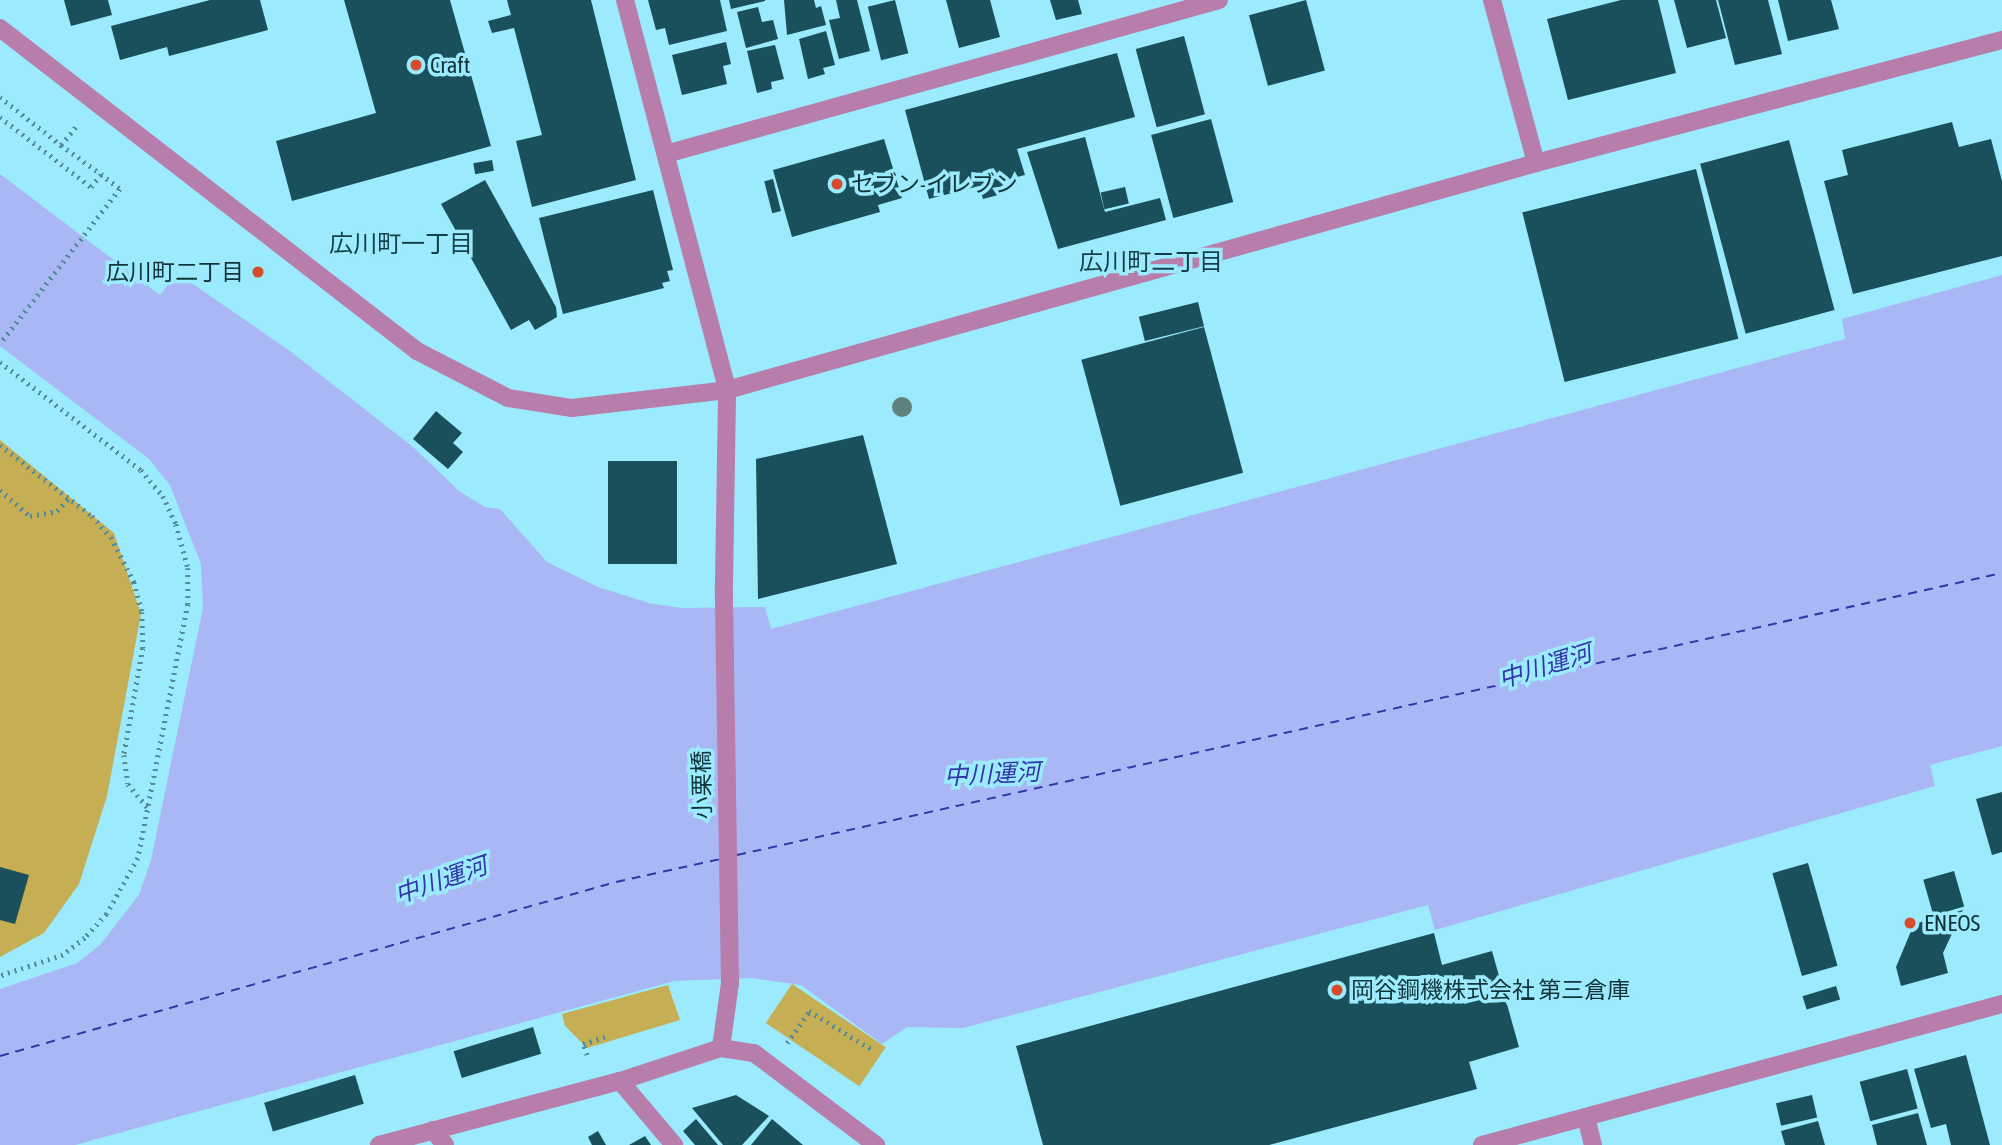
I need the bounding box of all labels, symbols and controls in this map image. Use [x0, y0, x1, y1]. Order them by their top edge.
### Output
place label: Craft [430, 51, 470, 79]
marker: Craft [408, 57, 424, 73]
place label: セブン-イレブン [851, 170, 1018, 198]
marker: セブン-イレブン [829, 176, 845, 192]
district label: 広川町一丁目 [329, 230, 473, 258]
district label: 広川町二丁目 [1079, 248, 1223, 276]
place label: 広川町二丁目 [106, 258, 244, 286]
marker: 広川町二丁目 [250, 264, 266, 280]
water label: 中川運河 [1495, 638, 1595, 694]
street label: 小栗橋 [688, 750, 716, 820]
water label: 中川運河 [943, 757, 1041, 791]
water label: 中川運河 [391, 851, 491, 909]
place label: ENEOS [1924, 909, 1980, 937]
marker: ENEOS [1902, 915, 1918, 931]
place label: 岡谷鋼機株式会社 第三倉庫 [1351, 976, 1630, 1004]
marker: 岡谷鋼機株式会社 第三倉庫 [1329, 982, 1345, 998]

